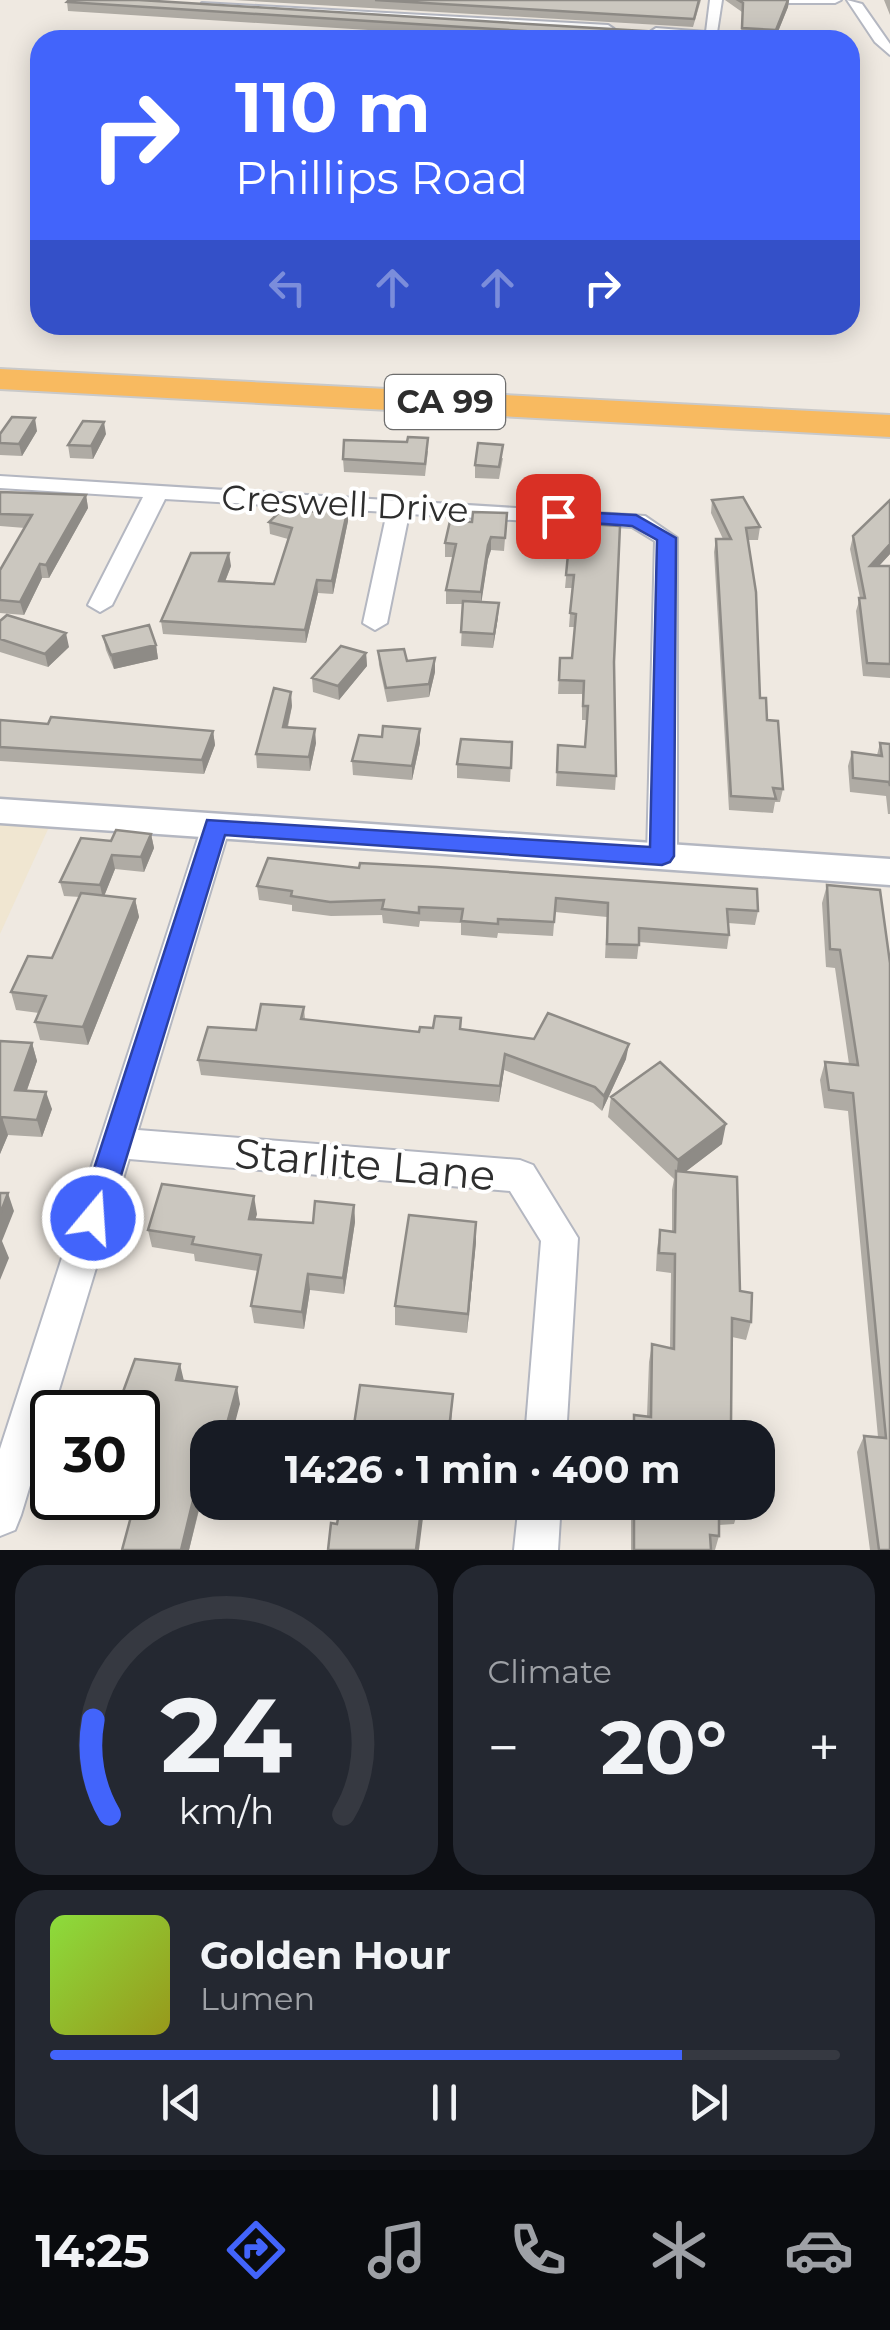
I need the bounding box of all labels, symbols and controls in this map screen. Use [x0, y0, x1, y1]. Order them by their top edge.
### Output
text: 110 m [235, 64, 431, 150]
icon: right [70, 70, 200, 200]
text: Phillips Road [235, 150, 528, 205]
icon: left [260, 260, 315, 315]
icon: ahead [365, 260, 420, 315]
icon: ahead [470, 260, 525, 315]
icon: right [575, 260, 630, 315]
road number: CA 99 [385, 375, 505, 429]
pin [516, 474, 601, 559]
street label: Creswell Drive [220, 476, 470, 531]
icon: arrive [531, 489, 586, 544]
street label: Starlite Lane [232, 1127, 498, 1201]
position arrow [41, 1166, 145, 1270]
speed limit sign: 30 [30, 1390, 160, 1520]
text: 14:26 · 1 min · 400 m [285, 1446, 680, 1493]
text: Climate [488, 1652, 612, 1691]
text: 24 [160, 1671, 292, 1798]
text: 20° [600, 1701, 727, 1793]
text: − [488, 1714, 519, 1781]
text: + [808, 1714, 840, 1781]
text: km/h [179, 1789, 274, 1833]
text: Golden Hour [200, 1932, 451, 1979]
text: Lumen [200, 1979, 315, 2018]
icon: previous [154, 2075, 209, 2130]
icon: pause [417, 2075, 472, 2130]
icon: next [681, 2075, 736, 2130]
icon: directions [221, 2215, 291, 2285]
icon: music [362, 2215, 432, 2285]
icon: phone [503, 2215, 573, 2285]
icon: climate [644, 2215, 714, 2285]
icon: car [784, 2215, 854, 2285]
text: 14:25 [35, 2223, 150, 2278]

